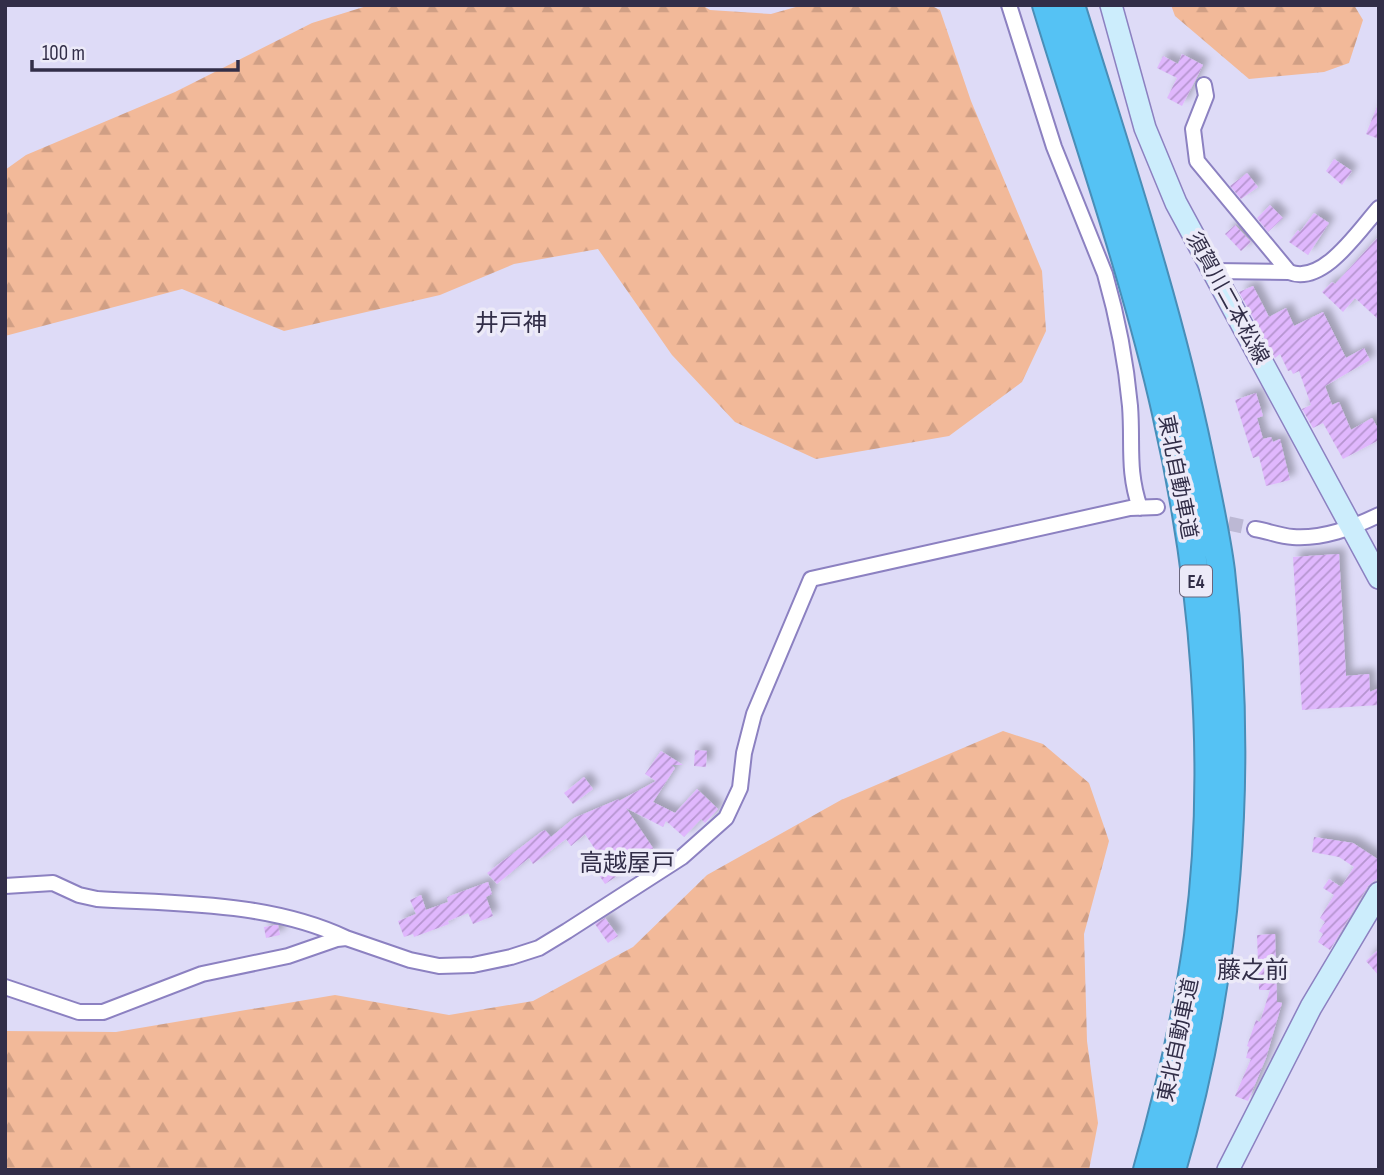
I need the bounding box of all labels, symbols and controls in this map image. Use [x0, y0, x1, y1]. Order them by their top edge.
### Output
scale bar [32, 28, 238, 72]
text: 100 m [42, 41, 85, 66]
street label: 須賀川二本松線 [1181, 228, 1274, 369]
district label: 井戸神 [475, 309, 547, 338]
street label: 東北自動車道 [1153, 413, 1202, 541]
road number: E4 [1180, 566, 1212, 596]
district label: 高越屋戸 [579, 849, 675, 878]
district label: 藤之前 [1217, 956, 1289, 985]
street label: 東北自動車道 [1153, 976, 1204, 1104]

